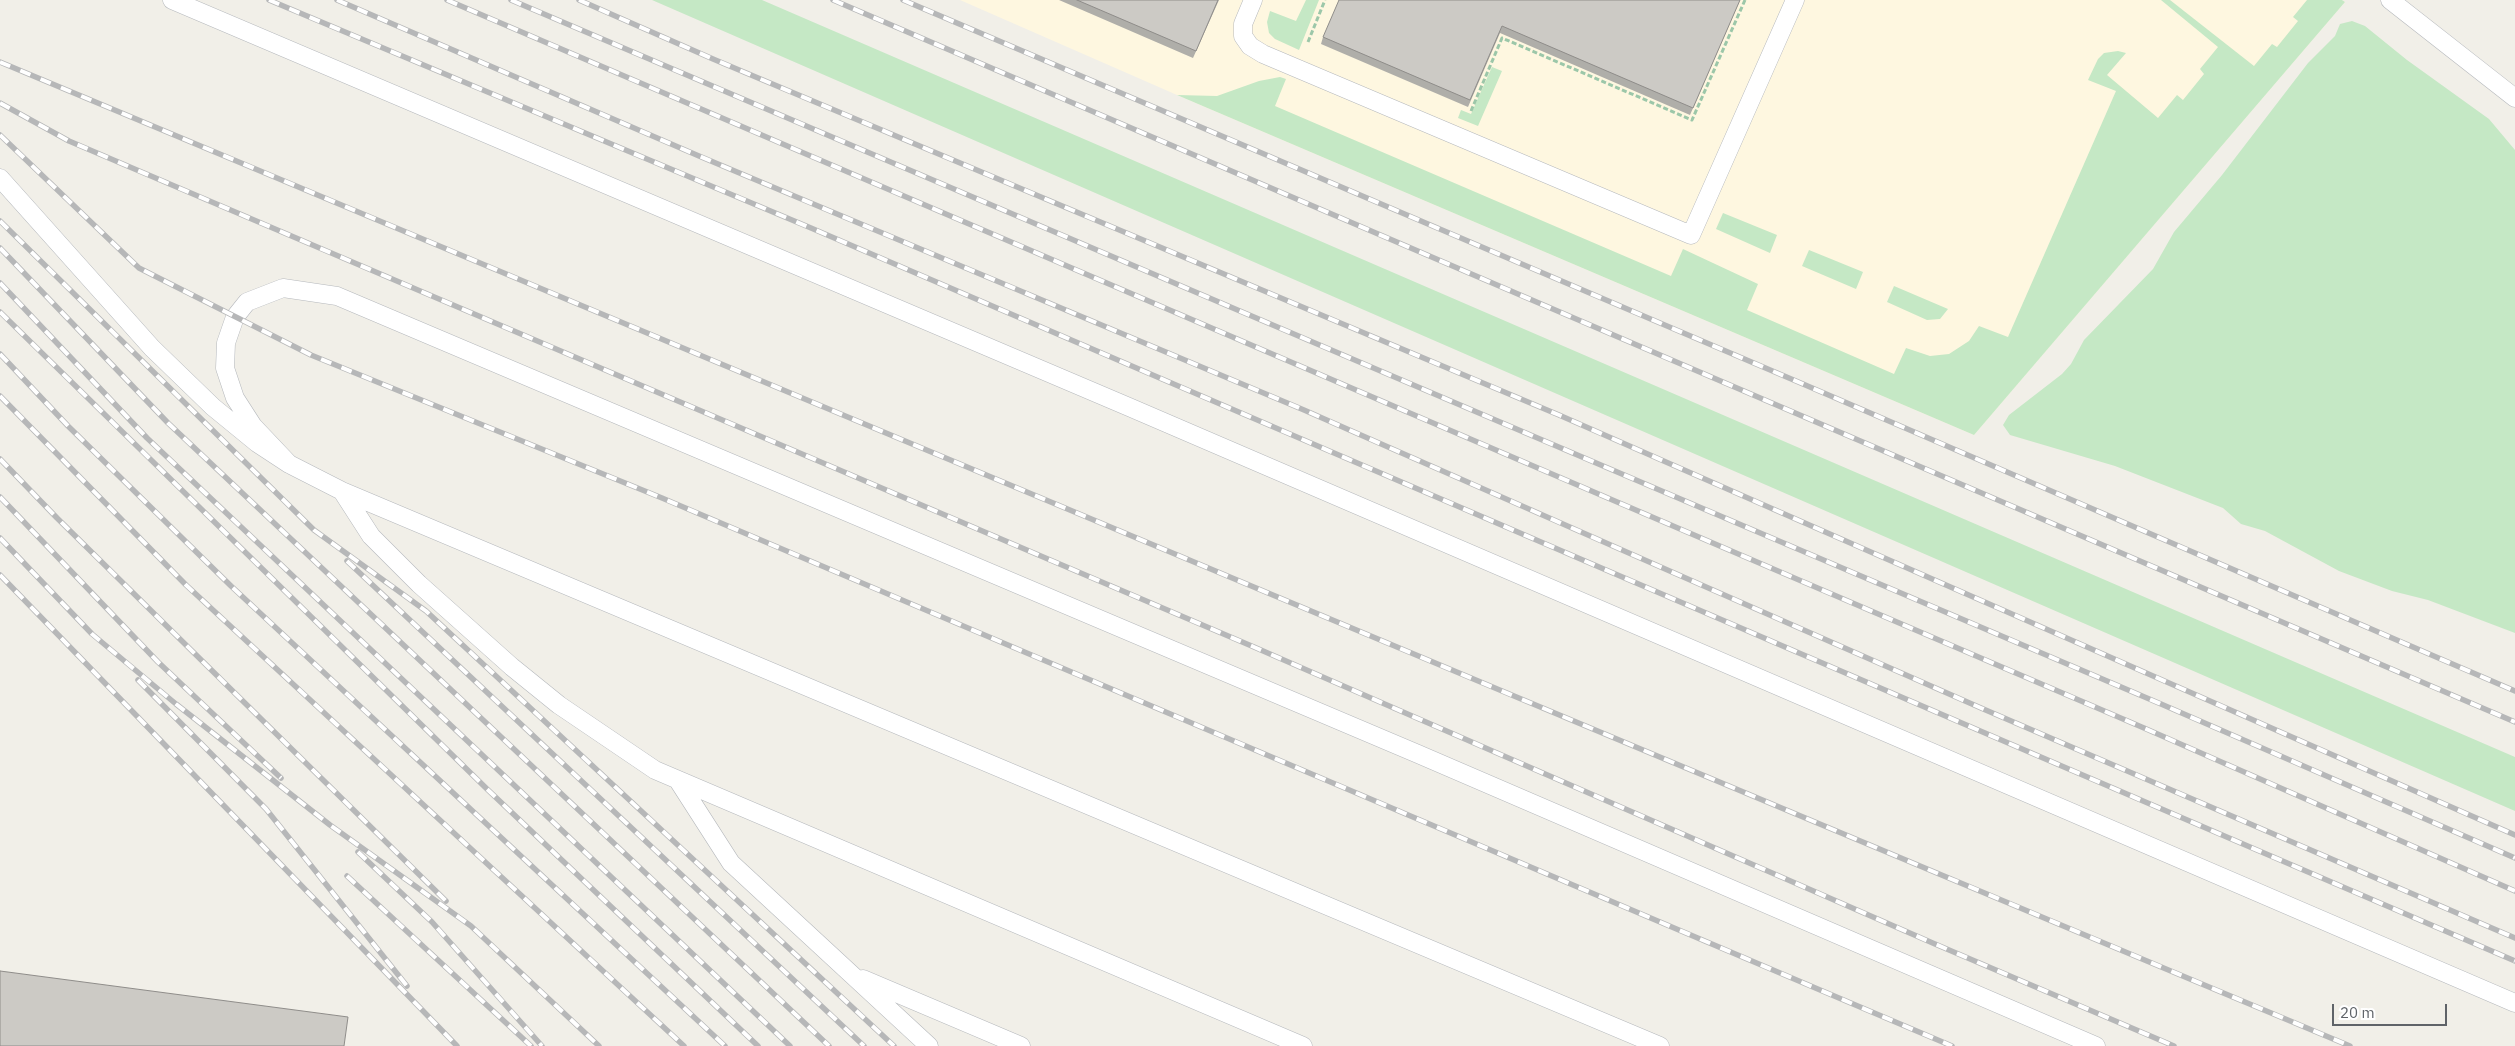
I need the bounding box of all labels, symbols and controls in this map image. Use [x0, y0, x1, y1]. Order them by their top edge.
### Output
scale bar [2335, 994, 2450, 1026]
text: 20 m [2340, 1003, 2375, 1022]

